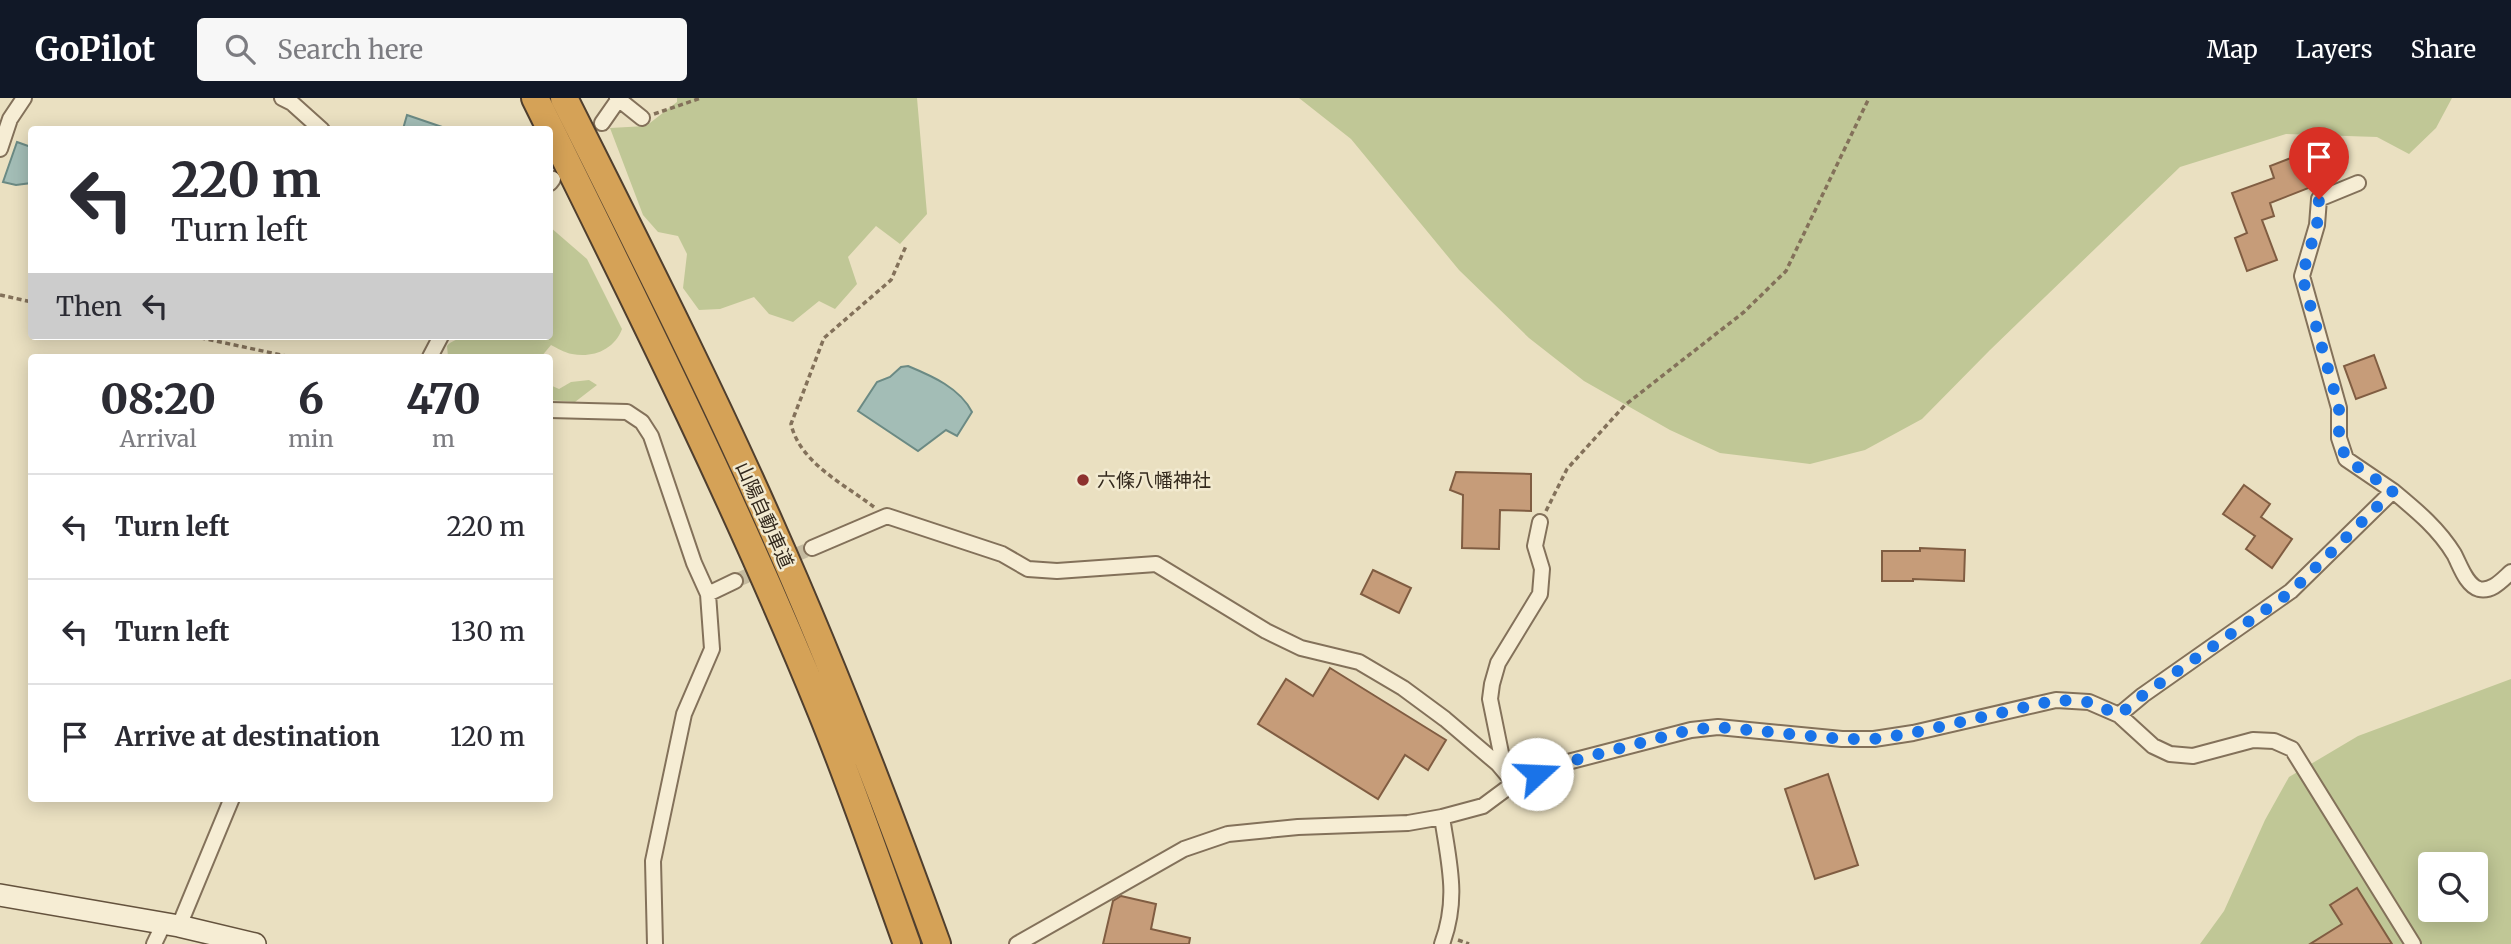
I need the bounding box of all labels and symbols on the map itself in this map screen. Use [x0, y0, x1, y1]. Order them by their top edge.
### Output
pin [2289, 127, 2349, 199]
street label: 山陽自動車道 [731, 458, 799, 572]
place label: 六條八幡神社 [1097, 468, 1211, 492]
marker: 六條八幡神社 [1075, 472, 1091, 488]
position arrow [1500, 737, 1574, 811]

